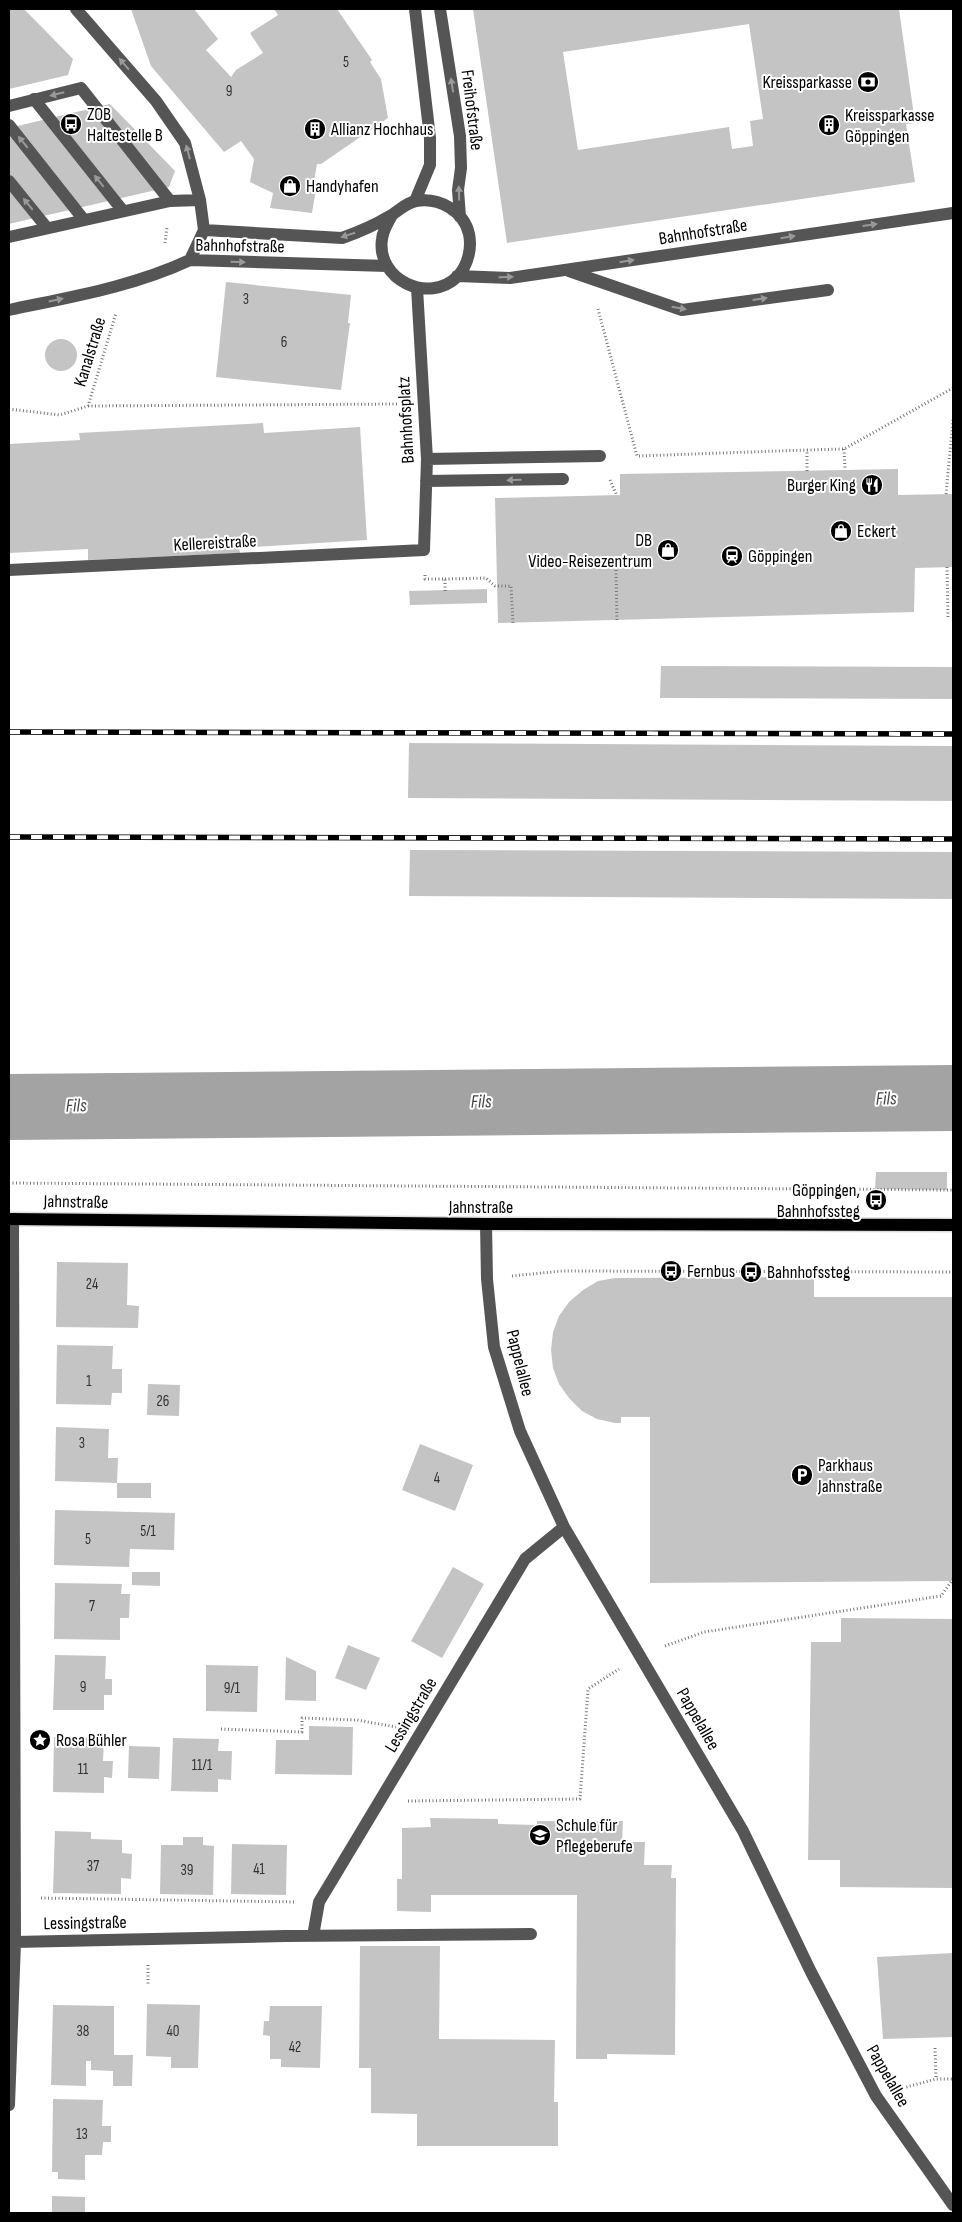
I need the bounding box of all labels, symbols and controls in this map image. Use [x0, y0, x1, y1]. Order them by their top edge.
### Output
house number: 5 [343, 53, 349, 72]
one-way arrow [118, 59, 130, 71]
street label: Freihofstraße [457, 68, 487, 152]
bank icon: Kreissparkasse [856, 70, 880, 94]
place label: Kreissparkasse [762, 72, 852, 93]
one-way arrow [448, 77, 456, 93]
house number: 9 [226, 82, 232, 101]
one-way arrow [50, 90, 65, 98]
place label: ZOB Haltestelle B [87, 104, 163, 146]
place label: Kreissparkasse Göppingen [845, 105, 935, 147]
bus stop icon: ZOB Haltestelle B [59, 112, 83, 136]
building icon: Kreissparkasse Göppingen [817, 113, 841, 137]
building icon: Allianz Hochhaus [303, 117, 327, 141]
place label: Allianz Hochhaus [330, 119, 433, 140]
one-way arrow [17, 136, 28, 149]
one-way arrow [183, 145, 191, 160]
shop icon: Handyhafen [278, 174, 302, 198]
one-way arrow [94, 175, 105, 188]
place label: Handyhafen [306, 176, 379, 197]
one-way arrow [455, 184, 463, 200]
one-way arrow [22, 198, 33, 211]
street label: Bahnhofstraße [657, 215, 749, 249]
one-way arrow [863, 220, 879, 228]
one-way arrow [340, 232, 355, 240]
one-way arrow [780, 233, 796, 241]
street label: Bahnhofstraße [195, 235, 285, 257]
one-way arrow [619, 257, 635, 265]
one-way arrow [231, 259, 247, 267]
one-way arrow [498, 273, 514, 281]
house number: 3 [243, 290, 249, 309]
one-way arrow [752, 295, 768, 303]
one-way arrow [49, 296, 64, 304]
one-way arrow [671, 304, 687, 312]
street label: Kanalstraße [70, 315, 110, 389]
house number: 6 [281, 333, 287, 352]
street label: Bahnhofsplatz [393, 375, 419, 464]
restaurant icon: Burger King [860, 473, 884, 497]
place label: Burger King [787, 475, 856, 496]
one-way arrow [506, 476, 522, 484]
shop icon: Eckert [829, 519, 853, 543]
place label: Eckert [857, 521, 897, 542]
street label: Kellereistraße [173, 530, 257, 556]
place label: DB Video-Reisezentrum [528, 530, 652, 572]
shop icon: DB Video-Reisezentrum [656, 538, 680, 562]
station icon: Göppingen [720, 544, 744, 568]
place label: Göppingen [748, 546, 813, 567]
water label: Fils [875, 1087, 897, 1111]
water label: Fils [470, 1090, 492, 1114]
water label: Fils [65, 1094, 87, 1118]
place label: Göppingen, Bahnhofssteg [777, 1180, 860, 1222]
bus stop icon: Göppingen, Bahnhofssteg [864, 1188, 888, 1212]
street label: Jahnstraße [43, 1191, 108, 1213]
street label: Jahnstraße [448, 1197, 513, 1218]
bus stop icon: Fernbus [659, 1259, 683, 1283]
bus stop icon: Bahnhofssteg [739, 1260, 763, 1284]
place label: Fernbus [687, 1261, 735, 1282]
place label: Bahnhofssteg [767, 1262, 850, 1283]
house number: 24 [86, 1275, 98, 1294]
street label: Pappelallee [502, 1328, 538, 1398]
house number: 1 [86, 1372, 92, 1391]
house number: 26 [157, 1392, 169, 1411]
house number: 3 [79, 1434, 85, 1453]
place label: Parkhaus Jahnstraße [817, 1455, 883, 1497]
parking icon: Parkhaus Jahnstraße [790, 1463, 814, 1487]
house number: 4 [434, 1469, 440, 1488]
house number: 5/1 [140, 1522, 157, 1541]
house number: 5 [85, 1530, 91, 1549]
house number: 7 [89, 1597, 95, 1616]
street label: Lessingstraße [381, 1674, 441, 1756]
house number: 9 [80, 1678, 86, 1697]
house number: 9/1 [224, 1679, 241, 1698]
street label: Pappelallee [672, 1684, 724, 1754]
place icon: Rosa Bühler [28, 1728, 52, 1752]
place label: Rosa Bühler [56, 1730, 127, 1751]
house number: 11/1 [192, 1756, 213, 1775]
house number: 11 [78, 1760, 89, 1779]
place label: Schule für Pflegeberufe [556, 1815, 633, 1857]
school or university icon: Schule für Pflegeberufe [528, 1823, 552, 1847]
house number: 37 [87, 1857, 99, 1876]
house number: 41 [253, 1860, 266, 1879]
house number: 39 [181, 1861, 193, 1880]
street label: Lessingstraße [43, 1912, 127, 1934]
house number: 38 [77, 2022, 89, 2041]
house number: 40 [167, 2022, 179, 2041]
house number: 42 [289, 2038, 301, 2057]
street label: Pappelallee [862, 2041, 914, 2111]
house number: 13 [76, 2125, 88, 2144]

